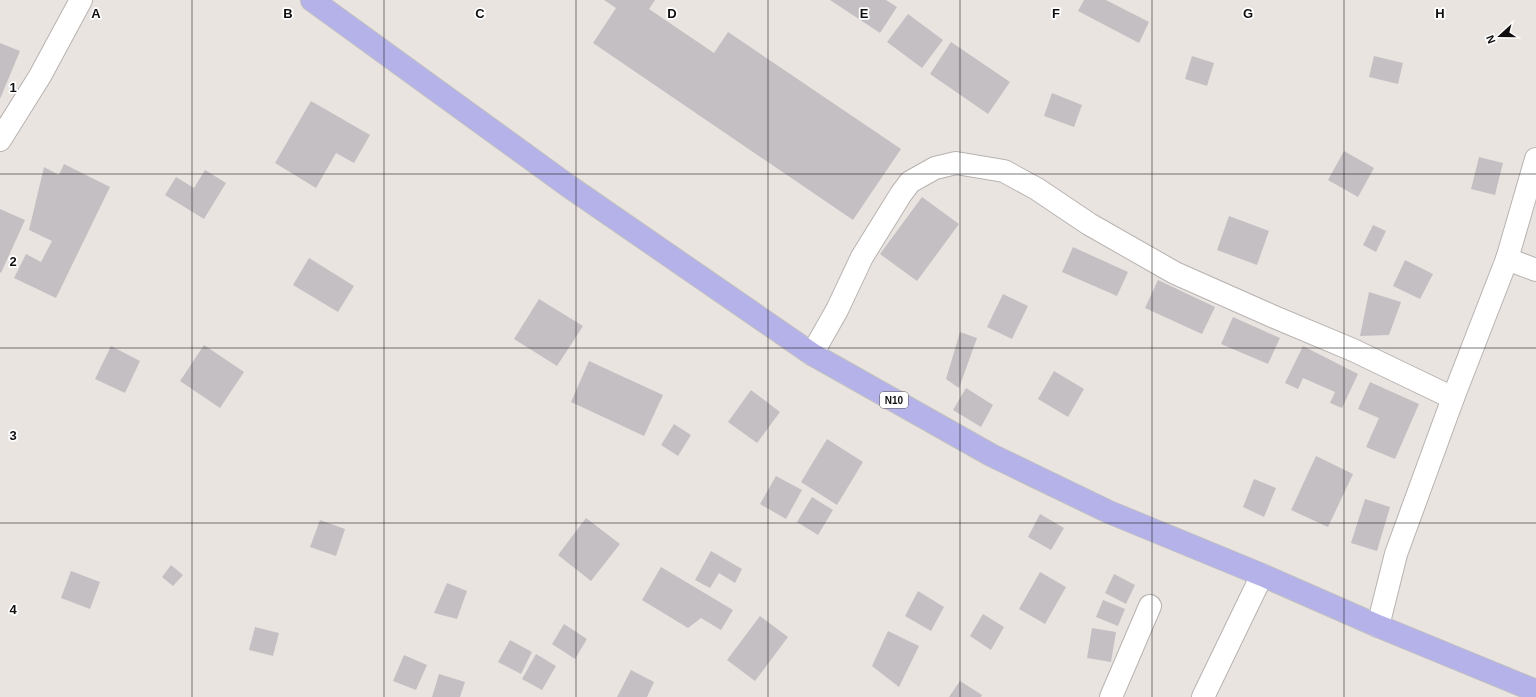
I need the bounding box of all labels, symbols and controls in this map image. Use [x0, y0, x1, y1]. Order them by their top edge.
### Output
text: A [91, 6, 101, 21]
text: B [283, 6, 293, 21]
text: C [475, 6, 485, 21]
text: D [667, 6, 677, 21]
text: E [860, 6, 869, 21]
text: F [1052, 6, 1060, 21]
text: G [1243, 6, 1253, 21]
text: H [1435, 6, 1445, 21]
north arrow [1480, 16, 1520, 56]
text: N [1484, 34, 1498, 45]
text: 1 [9, 80, 17, 95]
text: 2 [9, 254, 17, 269]
road number: N10 [880, 392, 908, 408]
text: 3 [9, 428, 17, 443]
text: 4 [9, 602, 17, 617]

